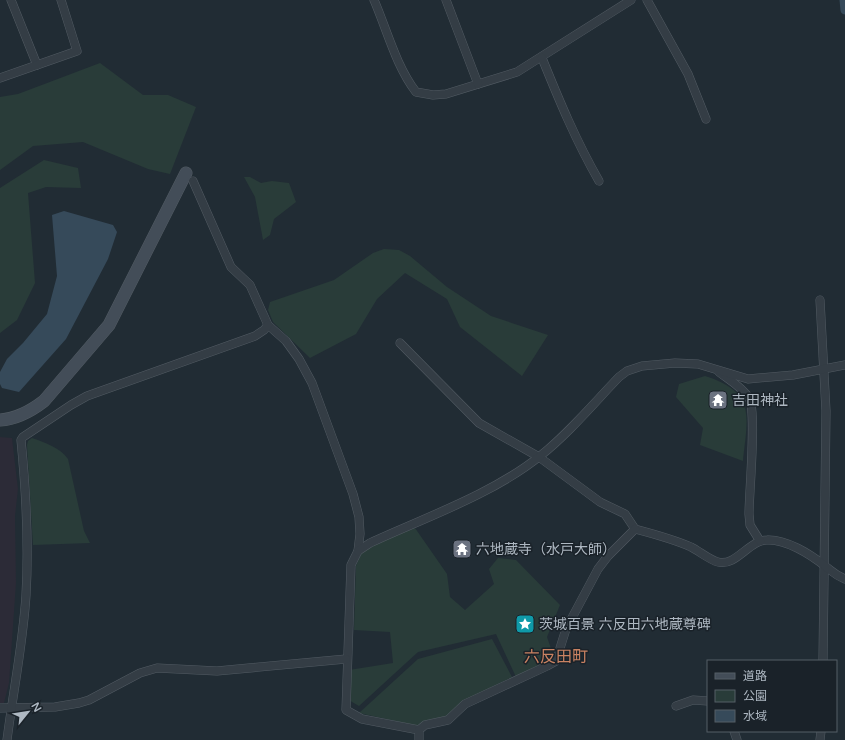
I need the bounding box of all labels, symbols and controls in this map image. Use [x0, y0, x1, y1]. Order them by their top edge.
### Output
temple icon: 吉田神社 [707, 389, 729, 411]
place label: 吉田神社 [732, 392, 788, 409]
temple icon: 六地蔵寺（水戸大師） [451, 538, 473, 560]
place label: 六地蔵寺（水戸大師） [476, 541, 616, 558]
place icon: 茨城百景 六反田六地蔵尊碑 [514, 613, 536, 635]
place label: 茨城百景 六反田六地蔵尊碑 [539, 616, 711, 633]
district label: 六反田町 [524, 647, 588, 667]
legend [707, 660, 837, 732]
text: 道路 [743, 669, 767, 683]
text: 公園 [743, 689, 767, 703]
north arrow [8, 692, 48, 732]
text: N [28, 700, 44, 714]
text: 水域 [743, 709, 767, 723]

